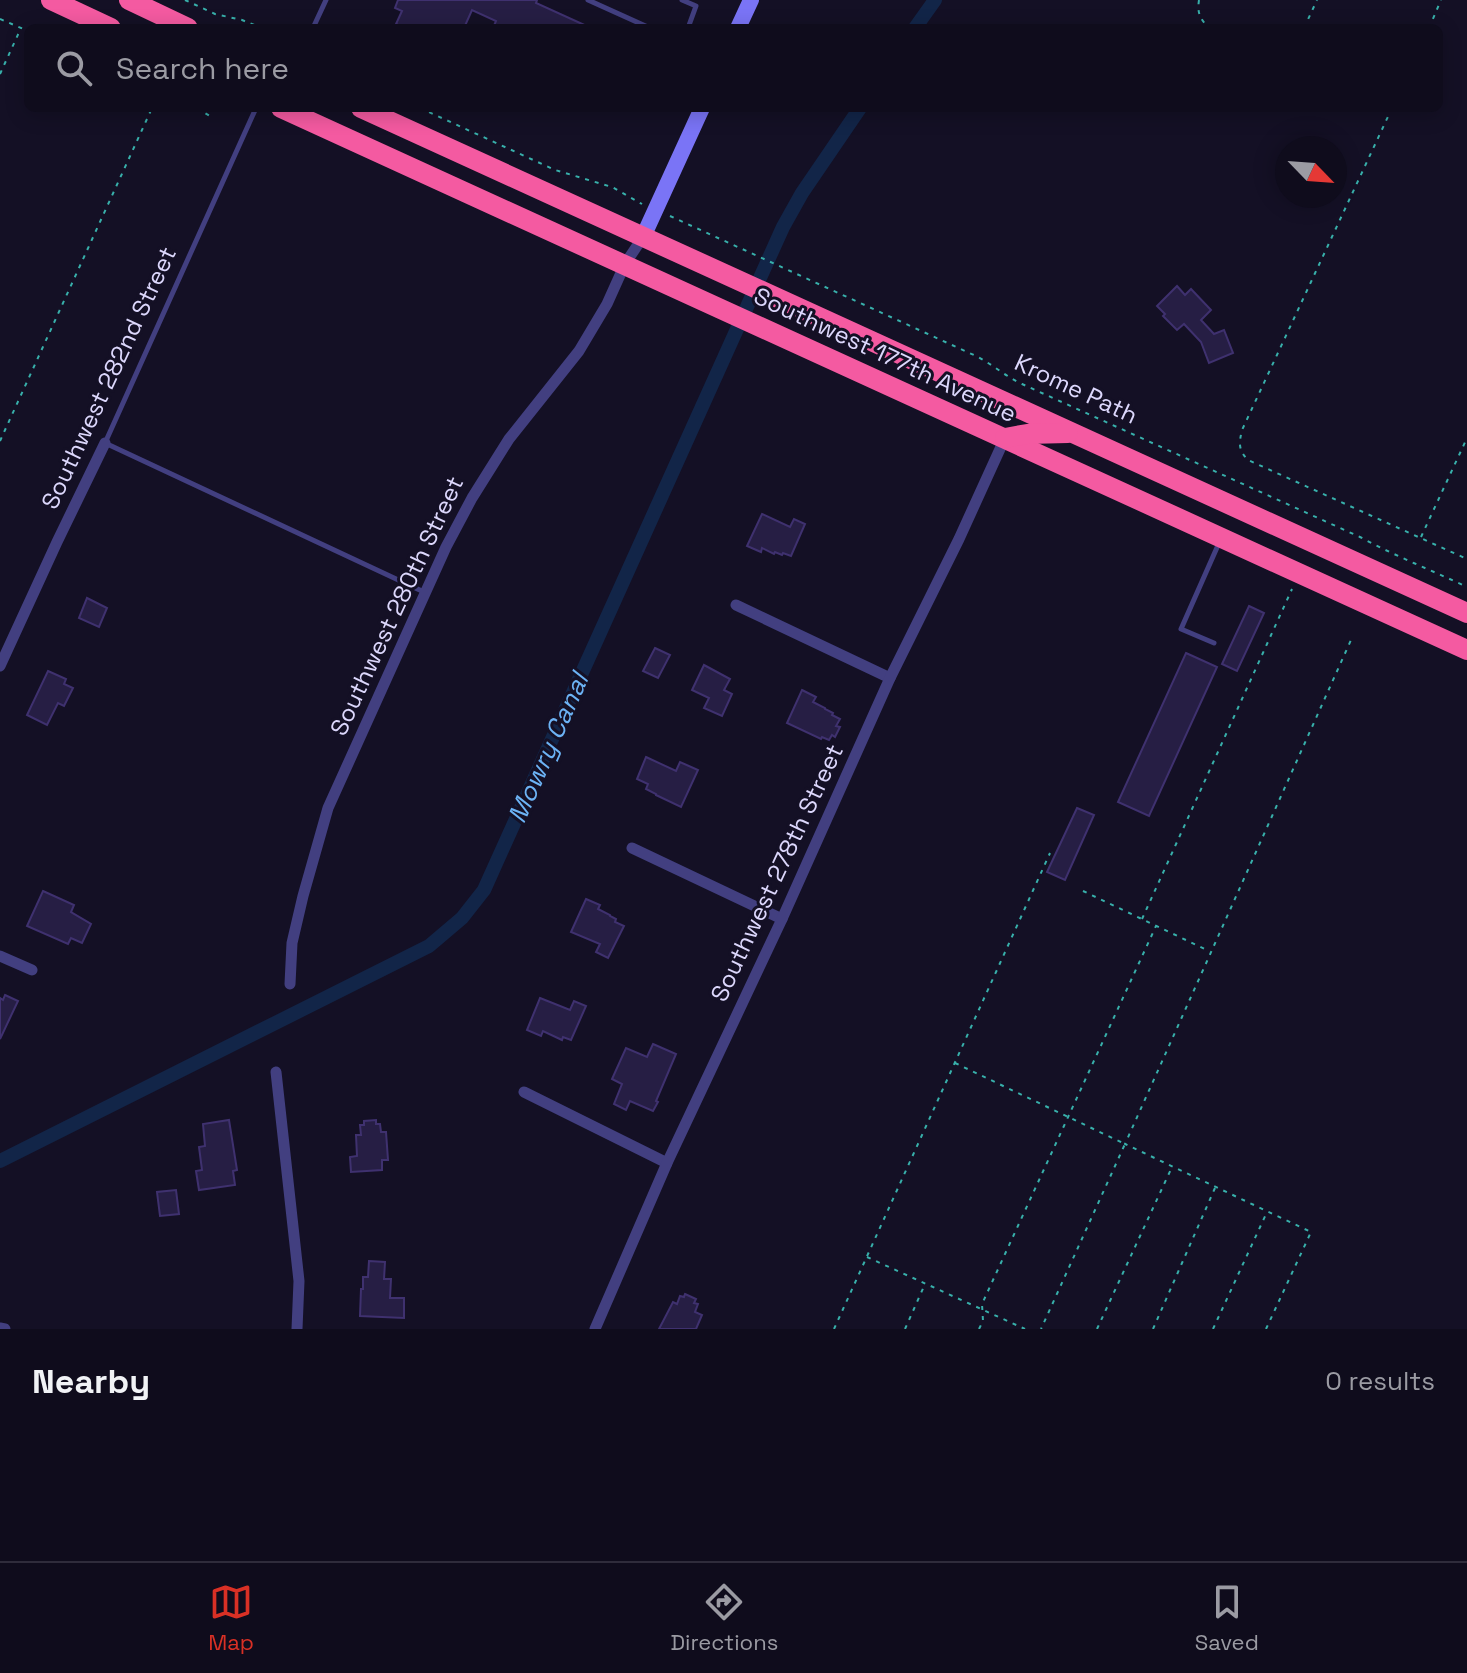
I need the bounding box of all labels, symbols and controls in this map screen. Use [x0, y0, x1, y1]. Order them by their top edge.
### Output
search box [24, 24, 1443, 112]
icon: search [52, 46, 96, 90]
text: Search here [116, 49, 289, 88]
north arrow [1275, 136, 1347, 208]
street label: Southwest 282nd Street [34, 242, 183, 514]
street label: Southwest 177th Avenue [749, 280, 1021, 429]
street label: Krome Path [1010, 347, 1143, 430]
street label: Southwest 280th Street [323, 471, 470, 740]
water label: Mowry Canal [500, 665, 597, 828]
street label: Southwest 278th Street [703, 739, 850, 1006]
text: Nearby [32, 1360, 150, 1403]
text: 0 results [1325, 1364, 1435, 1398]
tab: Map [208, 1580, 254, 1656]
tab: Directions [670, 1580, 778, 1656]
tab: Saved [1195, 1580, 1259, 1656]

